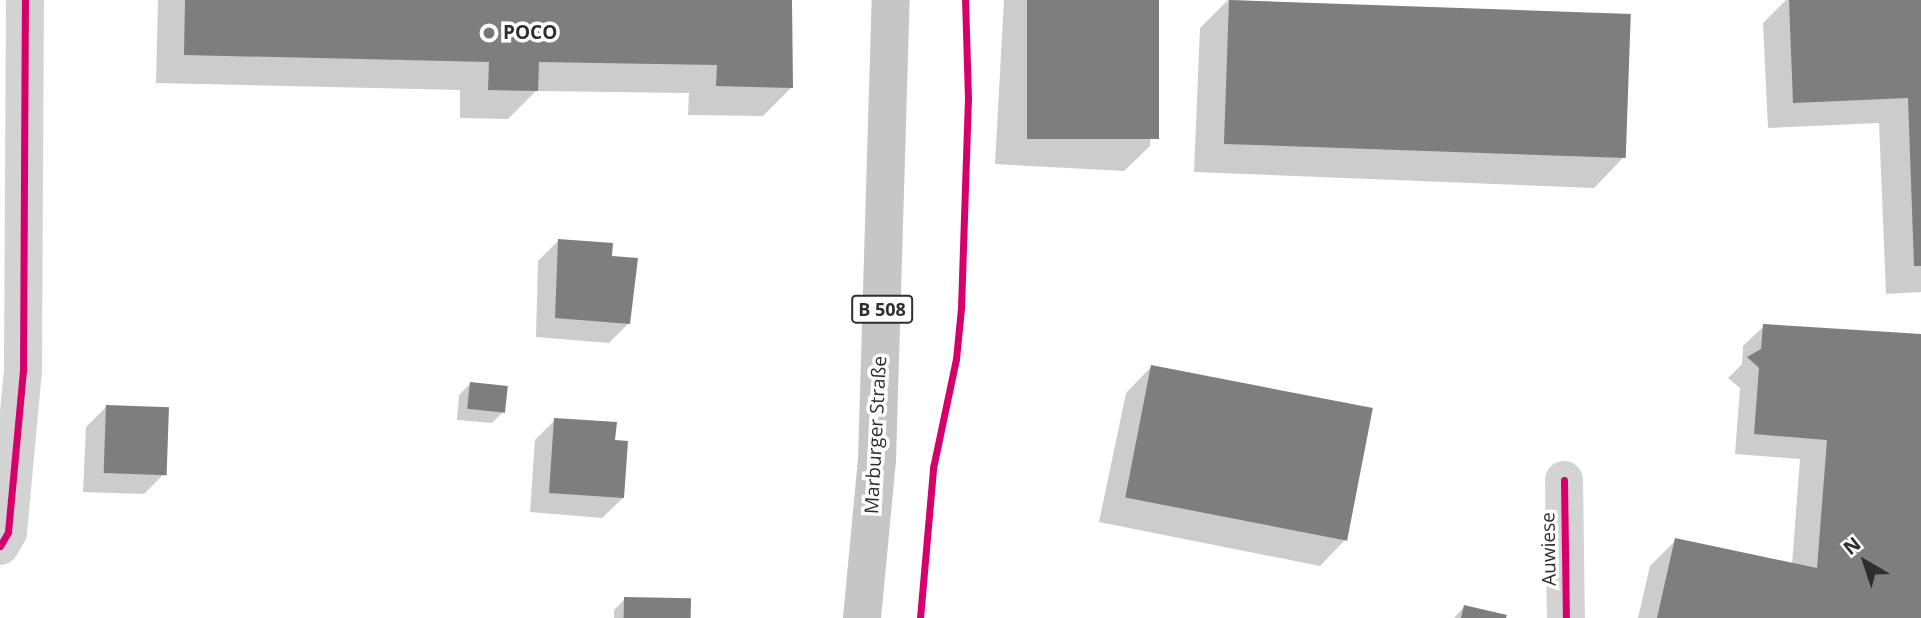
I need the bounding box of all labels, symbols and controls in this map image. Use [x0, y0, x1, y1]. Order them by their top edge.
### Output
place label: POCO [503, 22, 557, 44]
marker: POCO [481, 25, 497, 41]
road number: B 508 [850, 295, 914, 324]
street label: Marburger Straße [860, 355, 892, 515]
street label: Auwiese [1537, 512, 1561, 586]
north arrow [1830, 527, 1900, 597]
text: N [1838, 531, 1866, 561]

